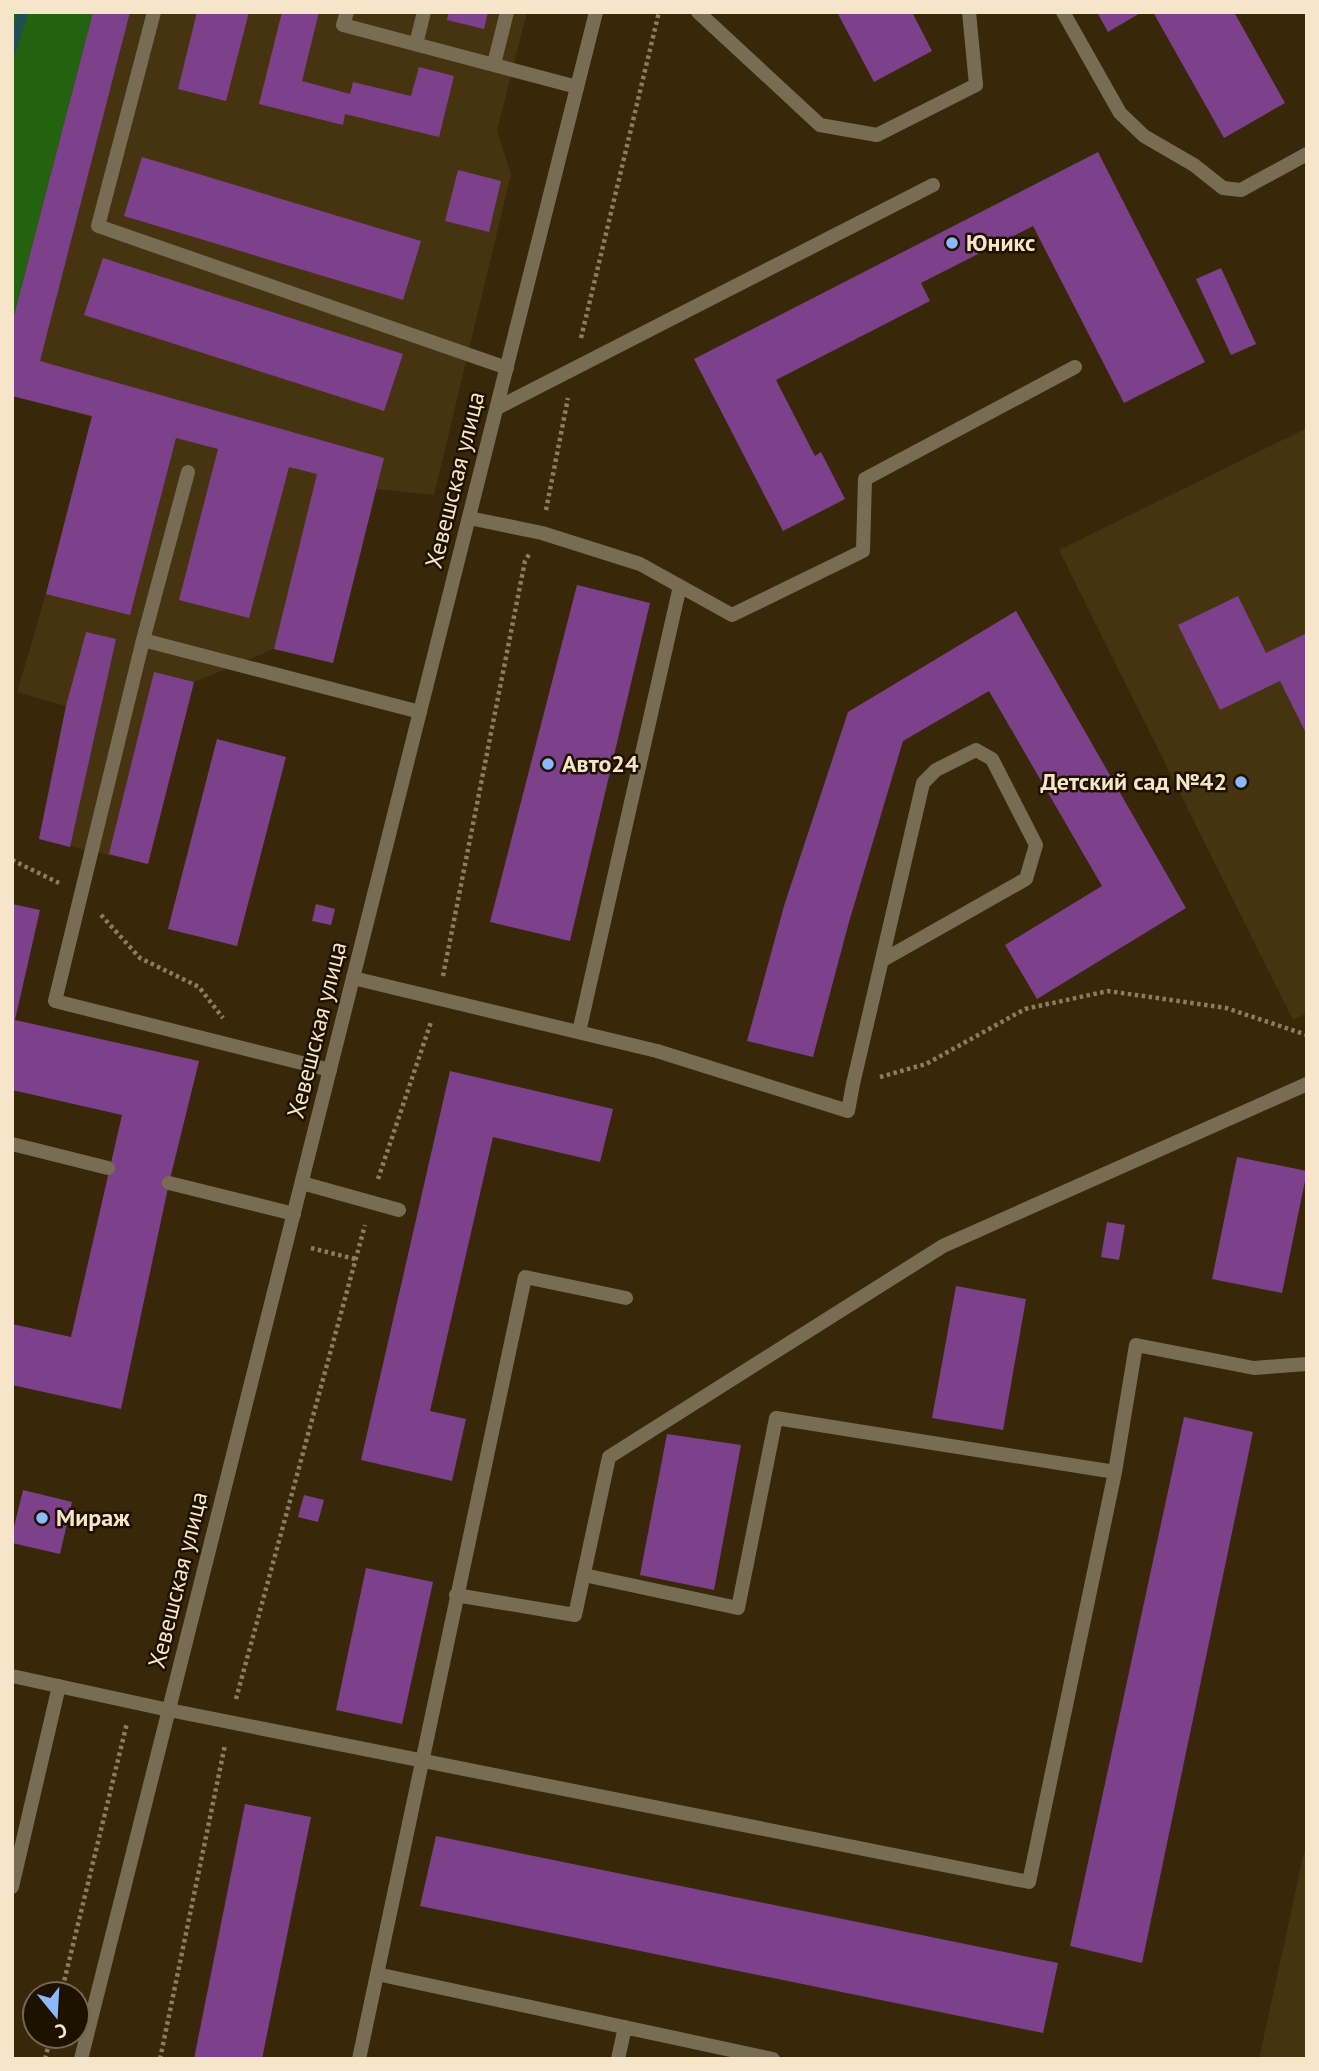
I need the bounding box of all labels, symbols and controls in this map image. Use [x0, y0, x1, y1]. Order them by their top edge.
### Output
place label: Юникс [966, 227, 1035, 258]
marker: Юникс [944, 235, 960, 251]
street label: Хевешская улица [418, 388, 491, 571]
place label: Авто24 [562, 748, 639, 779]
marker: Авто24 [540, 756, 556, 772]
place label: Детский сад №42 [1041, 766, 1227, 797]
marker: Детский сад №42 [1233, 774, 1249, 790]
street label: Хевешская улица [280, 938, 353, 1121]
street label: Хевешская улица [141, 1488, 214, 1671]
place label: Мираж [56, 1502, 130, 1533]
marker: Мираж [34, 1510, 50, 1526]
north arrow [21, 1980, 91, 2050]
text: С [52, 2018, 70, 2044]

